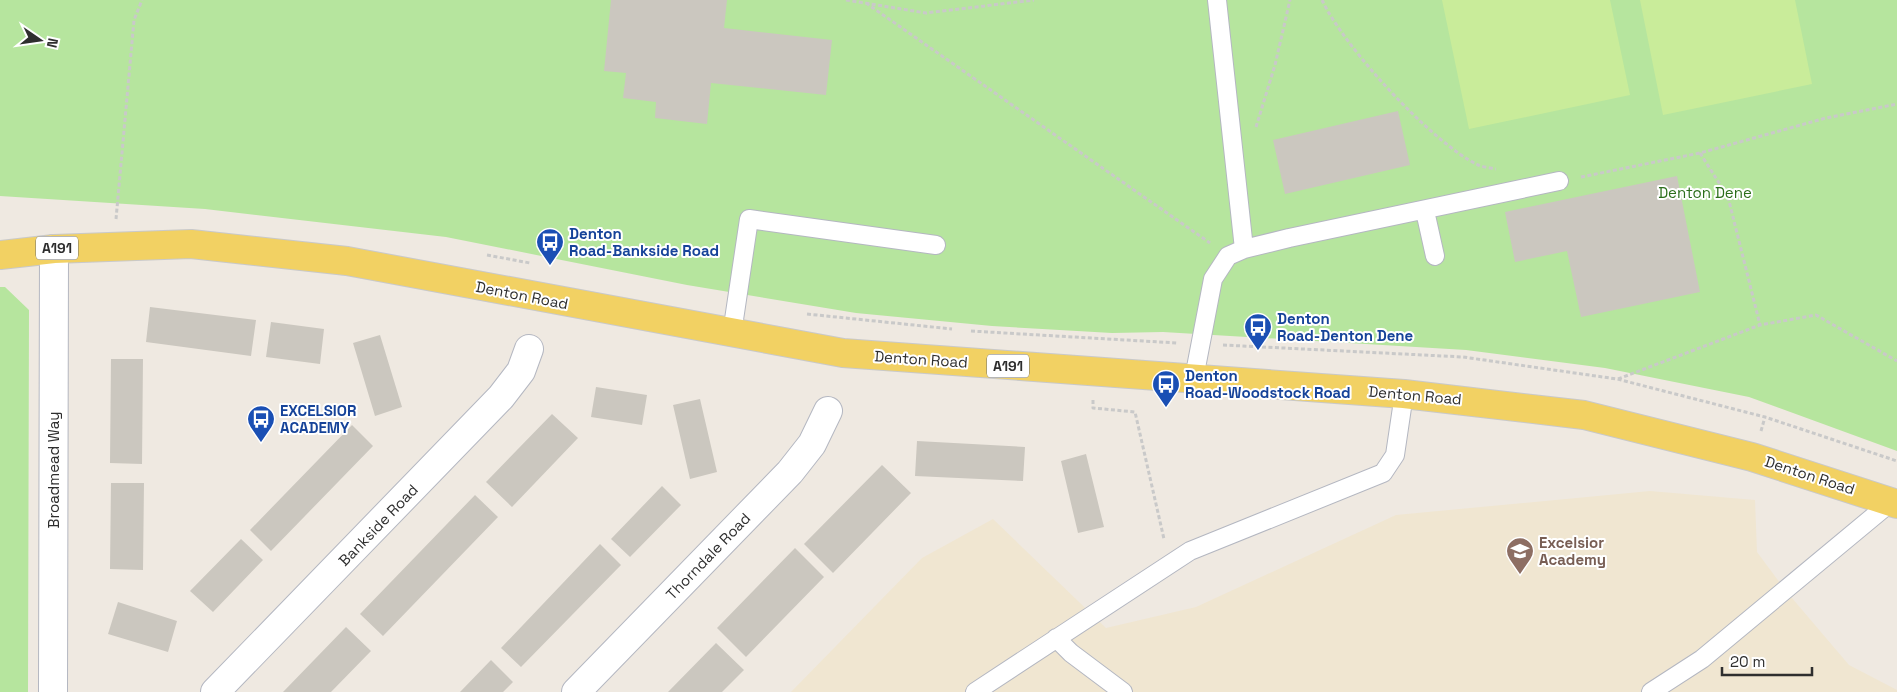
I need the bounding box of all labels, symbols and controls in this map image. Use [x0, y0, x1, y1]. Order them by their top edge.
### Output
north arrow [15, 15, 65, 65]
text: N [43, 36, 62, 50]
park label: Denton Dene [1658, 183, 1752, 202]
place label: Denton Road-Bankside Road [569, 224, 719, 260]
bus stop icon: Denton Road-Bankside Road [535, 227, 565, 266]
road number: A191 [36, 237, 78, 260]
street label: Denton Road [474, 277, 570, 313]
place label: Denton Road-Denton Dene [1277, 309, 1414, 345]
bus stop icon: Denton Road-Denton Dene [1243, 312, 1273, 351]
street label: Denton Road [874, 346, 968, 372]
road number: A191 [987, 354, 1029, 378]
place label: Denton Road-Woodstock Road [1185, 366, 1351, 402]
bus stop icon: Denton Road-Woodstock Road [1151, 369, 1181, 408]
street label: Denton Road [1368, 381, 1462, 409]
place label: EXCELSIOR ACADEMY [280, 401, 356, 437]
bus stop icon: EXCELSIOR ACADEMY [246, 404, 276, 443]
street label: Broadmead Way [44, 412, 63, 528]
street label: Denton Road [1763, 452, 1857, 498]
street label: Bankside Road [334, 480, 422, 570]
street label: Thorndale Road [662, 509, 754, 603]
place label: Excelsior Academy [1539, 533, 1606, 569]
school or university icon: Excelsior Academy [1505, 536, 1535, 575]
scale bar [1722, 644, 1812, 676]
text: 20 m [1730, 652, 1765, 671]

